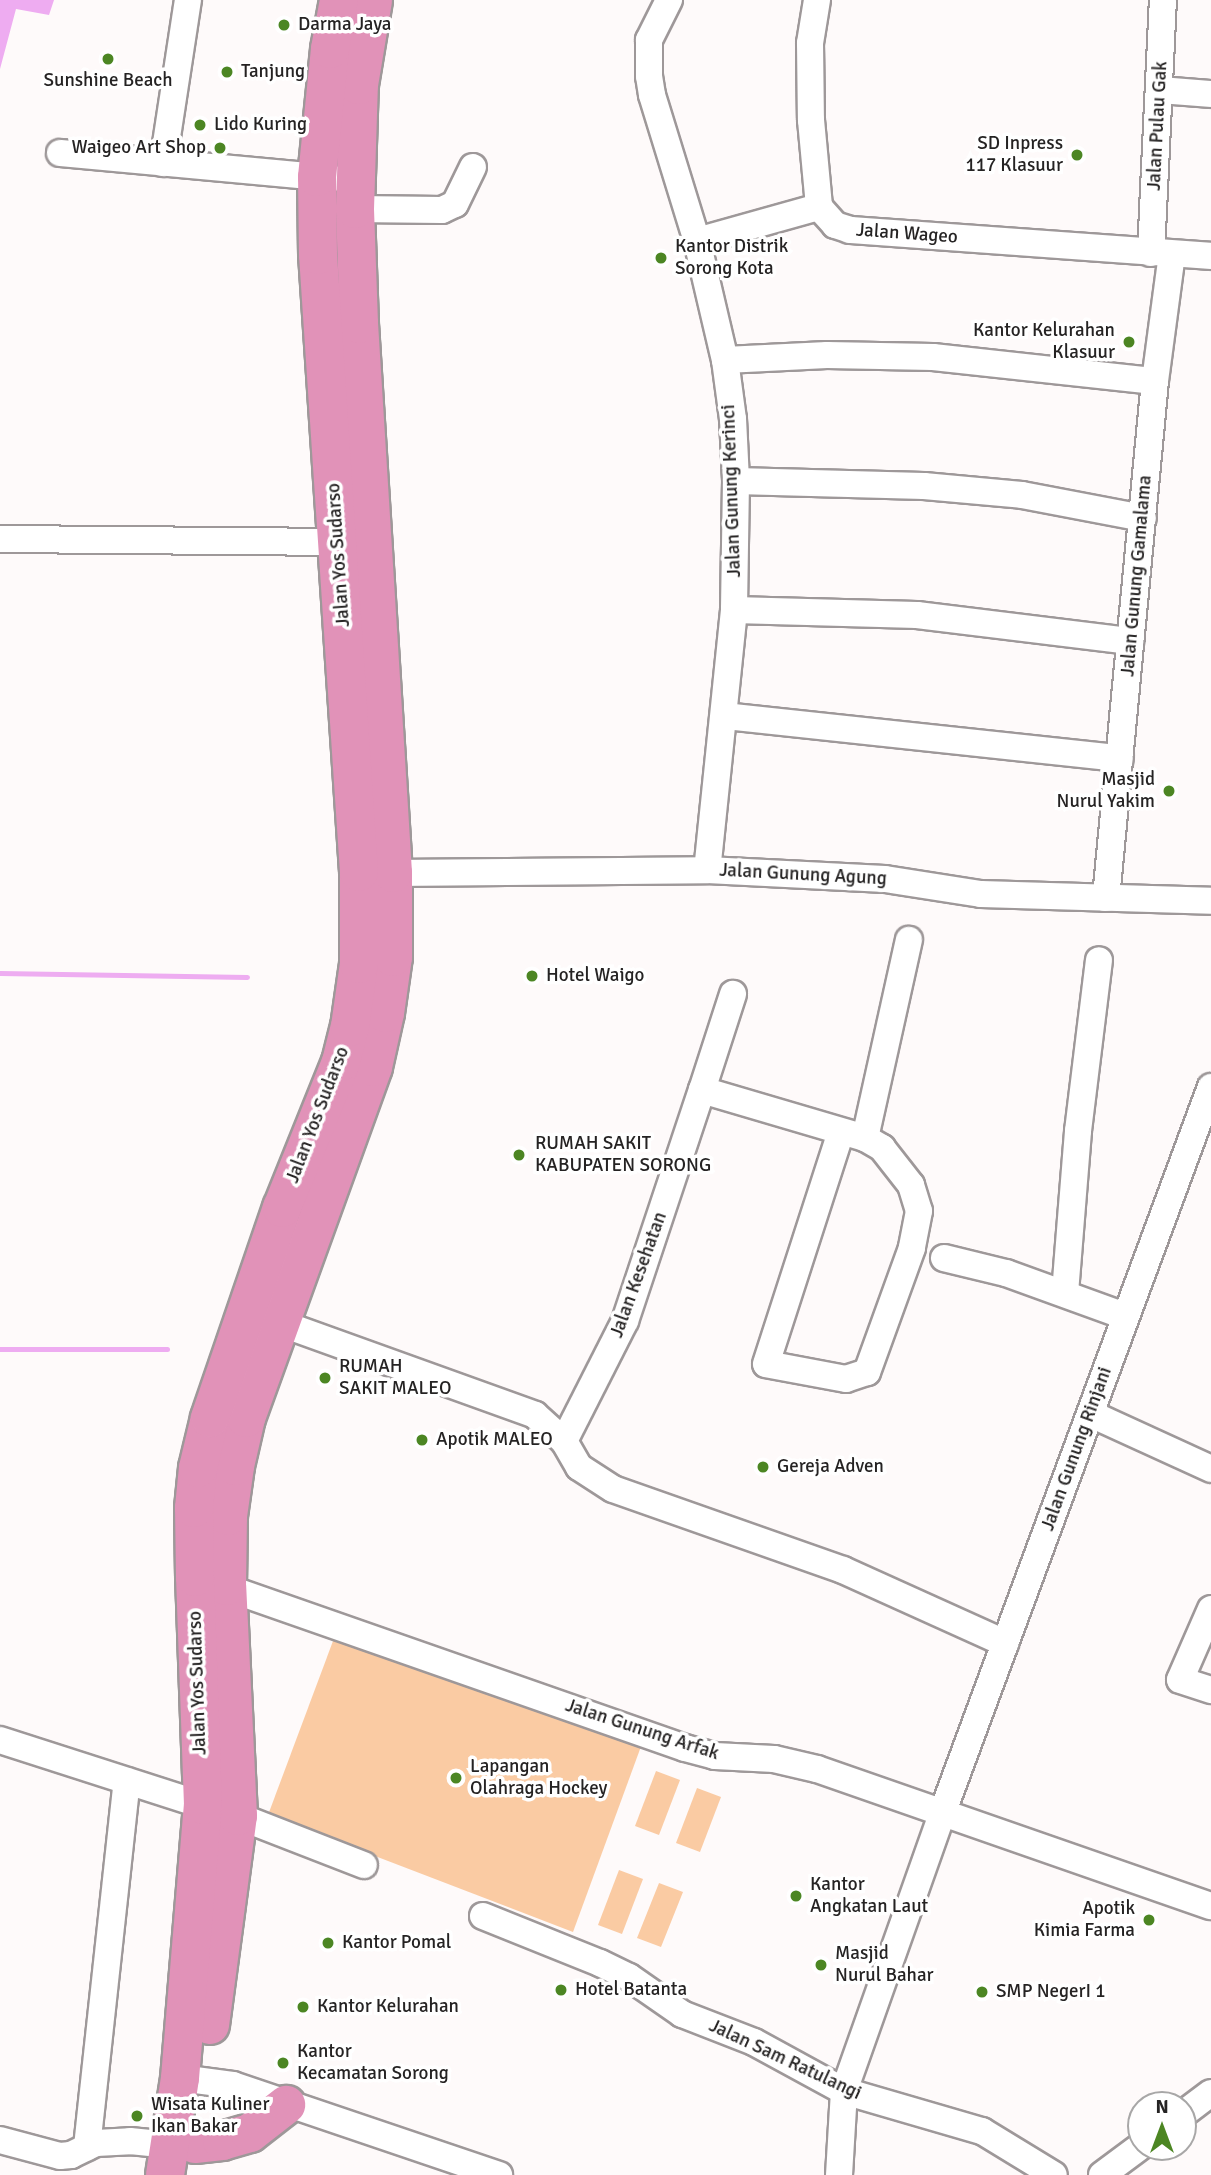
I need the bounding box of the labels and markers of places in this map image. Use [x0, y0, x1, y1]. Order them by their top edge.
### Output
place label: Darma Jaya [298, 14, 391, 36]
marker: Darma Jaya [276, 17, 292, 33]
marker: Sunshine Beach [100, 51, 116, 67]
place label: Tanjung [241, 61, 305, 83]
marker: Tanjung [219, 64, 235, 80]
place label: Sunshine Beach [43, 70, 173, 92]
place label: Lido Kuring [214, 114, 307, 136]
marker: Lido Kuring [192, 117, 208, 133]
place label: SD Inpress 117 Klasuur [965, 133, 1063, 177]
place label: Waigeo Art Shop [71, 137, 206, 159]
marker: Waigeo Art Shop [212, 140, 228, 156]
marker: SD Inpress 117 Klasuur [1069, 147, 1085, 163]
place label: Kantor Distrik Sorong Kota [675, 236, 788, 280]
marker: Kantor Distrik Sorong Kota [653, 250, 669, 266]
place label: Kantor Kelurahan Klasuur [973, 320, 1115, 364]
marker: Kantor Kelurahan Klasuur [1121, 334, 1137, 350]
place label: Masjid Nurul Yakim [1057, 769, 1155, 813]
marker: Masjid Nurul Yakim [1161, 783, 1177, 799]
place label: Hotel Waigo [546, 965, 644, 987]
marker: Hotel Waigo [524, 968, 540, 984]
place label: RUMAH SAKIT KABUPATEN SORONG [535, 1133, 711, 1177]
marker: RUMAH SAKIT KABUPATEN SORONG [509, 1145, 529, 1165]
place label: RUMAH SAKIT MALEO [339, 1356, 451, 1400]
marker: RUMAH SAKIT MALEO [317, 1370, 333, 1386]
place label: Apotik MALEO [436, 1429, 553, 1451]
marker: Apotik MALEO [414, 1432, 430, 1448]
place label: Gereja Adven [777, 1456, 884, 1478]
marker: Gereja Adven [755, 1459, 771, 1475]
place label: Lapangan Olahraga Hockey [470, 1756, 607, 1800]
marker: Lapangan Olahraga Hockey [448, 1770, 464, 1786]
place label: Kantor Angkatan Laut [810, 1874, 928, 1918]
marker: Kantor Angkatan Laut [788, 1888, 804, 1904]
place label: Apotik Kimia Farma [1034, 1898, 1135, 1942]
marker: Apotik Kimia Farma [1141, 1912, 1157, 1928]
place label: Kantor Pomal [342, 1932, 451, 1954]
marker: Kantor Pomal [320, 1935, 336, 1951]
place label: Masjid Nurul Bahar [835, 1943, 934, 1987]
marker: Masjid Nurul Bahar [813, 1957, 829, 1973]
place label: Hotel Batanta [575, 1979, 687, 2001]
place label: SMP NegerI 1 [996, 1981, 1106, 2003]
marker: Hotel Batanta [553, 1982, 569, 1998]
marker: SMP NegerI 1 [974, 1984, 990, 2000]
place label: Kantor Kelurahan [317, 1996, 459, 2018]
marker: Kantor Kelurahan [295, 1999, 311, 2015]
place label: Kantor Kecamatan Sorong [297, 2041, 449, 2085]
marker: Kantor Kecamatan Sorong [275, 2055, 291, 2071]
place label: Wisata Kuliner Ikan Bakar [151, 2094, 269, 2138]
marker: Wisata Kuliner Ikan Bakar [129, 2108, 145, 2124]

